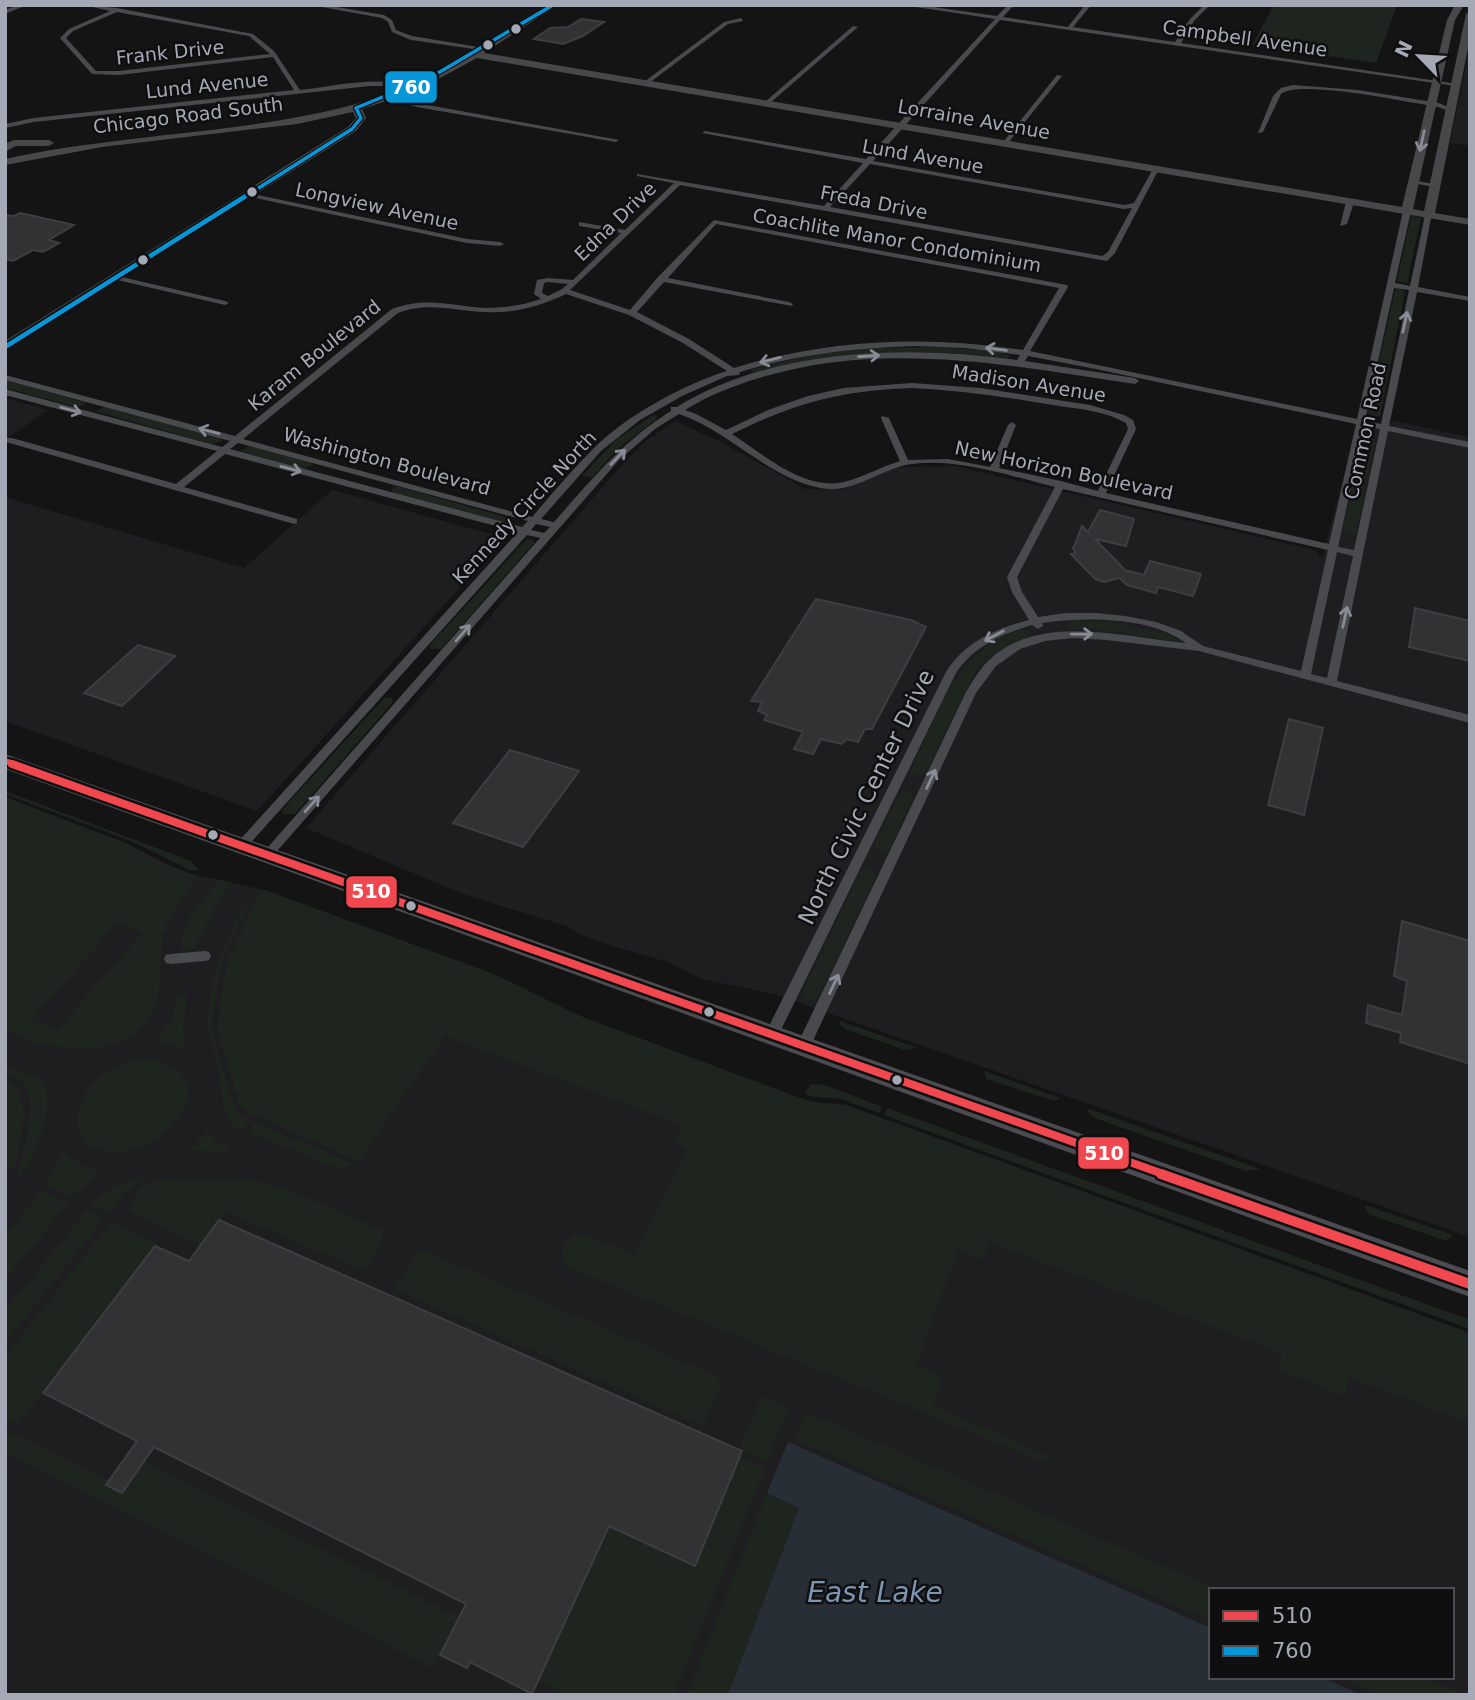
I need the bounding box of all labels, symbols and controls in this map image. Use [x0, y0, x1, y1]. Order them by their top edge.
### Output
street label: Campbell Avenue [1161, 16, 1329, 60]
north arrow [1384, 21, 1454, 91]
unlabelled marker [509, 22, 523, 36]
street label: Frank Drive [115, 35, 225, 69]
text: N [1390, 37, 1417, 61]
unlabelled marker [481, 38, 495, 52]
street label: Lund Avenue [145, 68, 269, 102]
line badge: 760 [384, 70, 438, 104]
text: 760 [391, 76, 431, 98]
street label: Chicago Road South [92, 92, 284, 138]
street label: Lorraine Avenue [896, 95, 1052, 143]
one-way arrow [1415, 129, 1429, 152]
street label: Lund Avenue [861, 134, 985, 178]
street label: Edna Drive [570, 177, 660, 265]
street label: Longview Avenue [293, 178, 461, 234]
street label: Freda Drive [818, 181, 930, 223]
unlabelled marker [245, 185, 259, 199]
street label: Coachlite Manor Condominium [751, 204, 1043, 276]
unlabelled marker [136, 253, 150, 267]
street label: Karam Boulevard [243, 295, 385, 415]
one-way arrow [1399, 311, 1413, 334]
one-way arrow [985, 342, 1008, 355]
one-way arrow [857, 349, 880, 362]
one-way arrow [759, 354, 782, 367]
street label: Madison Avenue [950, 360, 1108, 406]
street label: Common Road [1340, 361, 1390, 501]
one-way arrow [60, 404, 82, 417]
street label: Washington Boulevard [281, 423, 493, 499]
one-way arrow [198, 424, 221, 437]
street label: Kennedy Circle North [447, 426, 601, 588]
street label: New Horizon Boulevard [953, 436, 1175, 504]
one-way arrow [609, 449, 626, 466]
one-way arrow [279, 463, 302, 476]
one-way arrow [1338, 606, 1352, 629]
one-way arrow [455, 624, 471, 642]
one-way arrow [1070, 627, 1093, 641]
one-way arrow [984, 630, 1005, 643]
street label: North Civic Center Drive [793, 665, 939, 929]
one-way arrow [926, 768, 939, 789]
one-way arrow [304, 796, 321, 813]
unlabelled marker [206, 828, 220, 842]
line badge: 510 [345, 875, 398, 909]
text: 510 [351, 880, 391, 902]
unlabelled marker [404, 899, 418, 913]
one-way arrow [828, 974, 841, 995]
unlabelled marker [702, 1005, 716, 1019]
unlabelled marker [890, 1073, 904, 1087]
line badge: 510 [1077, 1136, 1130, 1170]
text: 510 [1084, 1142, 1124, 1164]
water label: East Lake [807, 1576, 943, 1609]
legend [1209, 1588, 1454, 1679]
text: 510 [1272, 1604, 1312, 1628]
text: 760 [1272, 1639, 1312, 1663]

